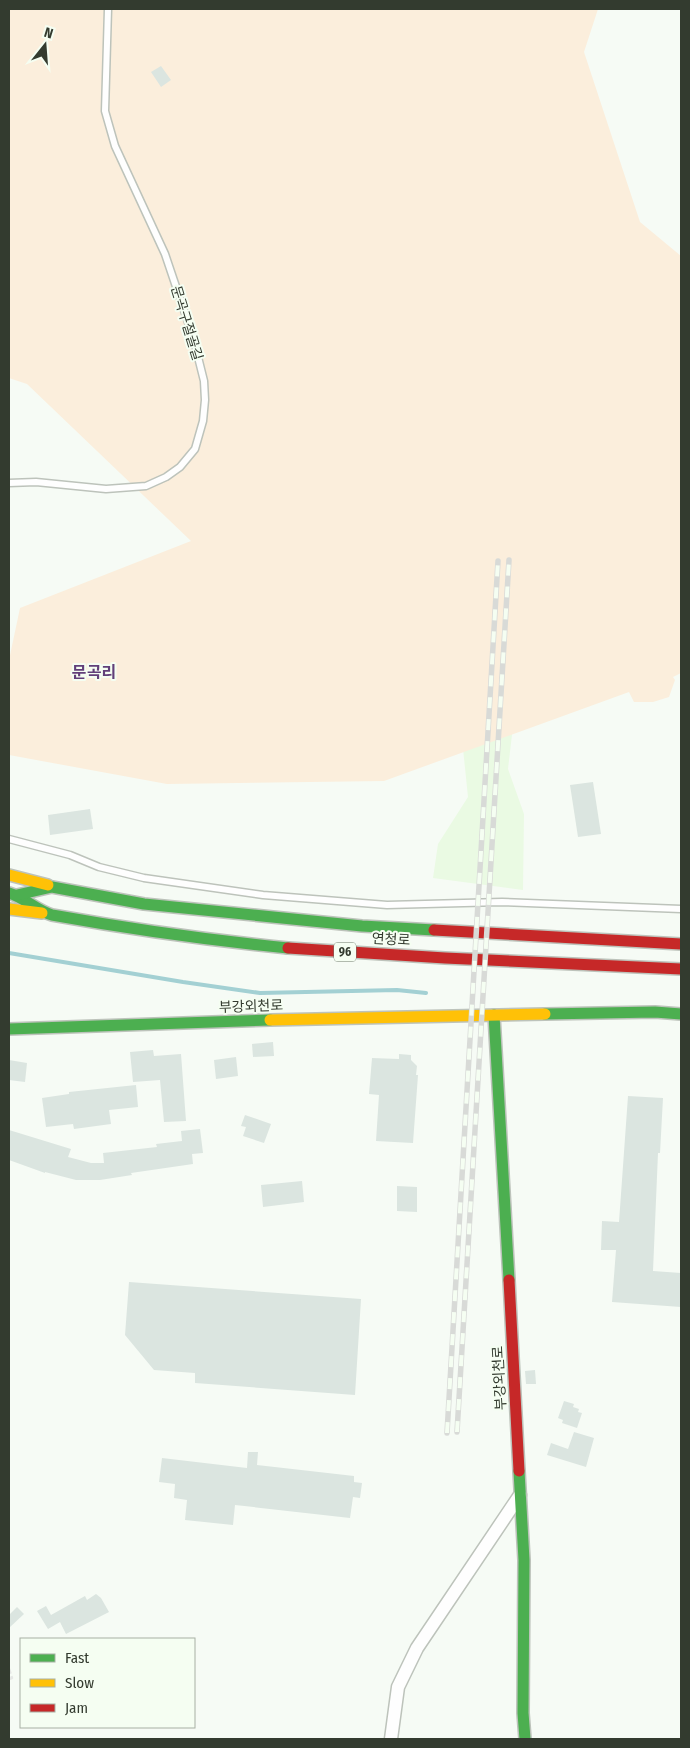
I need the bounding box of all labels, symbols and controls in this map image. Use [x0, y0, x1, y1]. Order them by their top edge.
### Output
north arrow [20, 20, 70, 70]
text: N [42, 24, 55, 42]
street label: 문곡구절골길 [167, 284, 206, 363]
district label: 문곡리 [72, 663, 116, 682]
street label: 연청로 [371, 930, 411, 949]
road number: 96 [334, 942, 356, 962]
street label: 부강외천로 [219, 997, 284, 1016]
street label: 부강외천로 [489, 1345, 510, 1411]
legend [20, 1638, 195, 1728]
text: Fast [65, 1649, 89, 1667]
text: Slow [65, 1674, 94, 1692]
text: Jam [65, 1699, 88, 1717]

